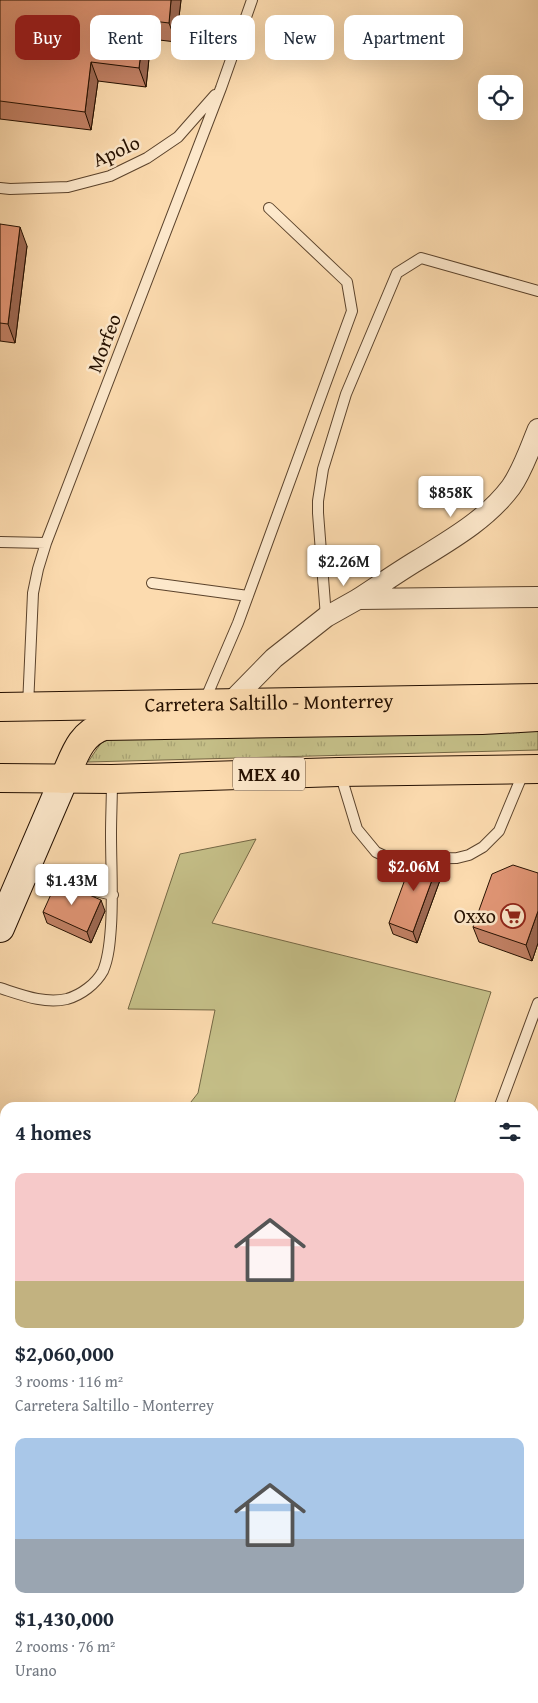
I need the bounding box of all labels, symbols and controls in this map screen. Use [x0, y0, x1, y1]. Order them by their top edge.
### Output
chip: Buy [15, 15, 80, 60]
chip: Rent [90, 15, 161, 60]
chip: Filters [171, 15, 255, 60]
chip: New [265, 15, 334, 60]
chip: Apartment [344, 15, 463, 60]
map controls [478, 75, 523, 120]
button: locate [478, 75, 523, 120]
street label: Apolo [88, 127, 144, 174]
street label: Morfeo [79, 309, 128, 376]
pin: $858K [416, 476, 486, 518]
text: $858K [429, 480, 473, 504]
pin: $2.26M [303, 544, 385, 587]
text: $2.26M [318, 549, 370, 573]
street label: Carretera Saltillo - Monterrey [144, 685, 394, 719]
road number: MEX 40 [233, 758, 305, 791]
pin: $2.06M [373, 850, 455, 892]
text: $2.06M [388, 854, 440, 878]
pin: $1.43M [31, 864, 113, 906]
text: $1.43M [46, 868, 98, 892]
place label: Oxxo [454, 901, 496, 930]
supermarket icon: Oxxo [500, 903, 526, 929]
text: 4 homes [15, 1117, 91, 1148]
icon: filters [496, 1118, 524, 1146]
icon: home [225, 1205, 315, 1295]
text: $2,060,000 [15, 1338, 114, 1369]
text: 3 rooms · 116 m² [15, 1369, 123, 1393]
text: Carretera Saltillo - Monterrey [15, 1393, 214, 1417]
icon: home [225, 1470, 315, 1560]
text: $1,430,000 [15, 1603, 114, 1634]
text: 2 rooms · 76 m² [15, 1634, 115, 1658]
text: Urano [15, 1658, 57, 1682]

